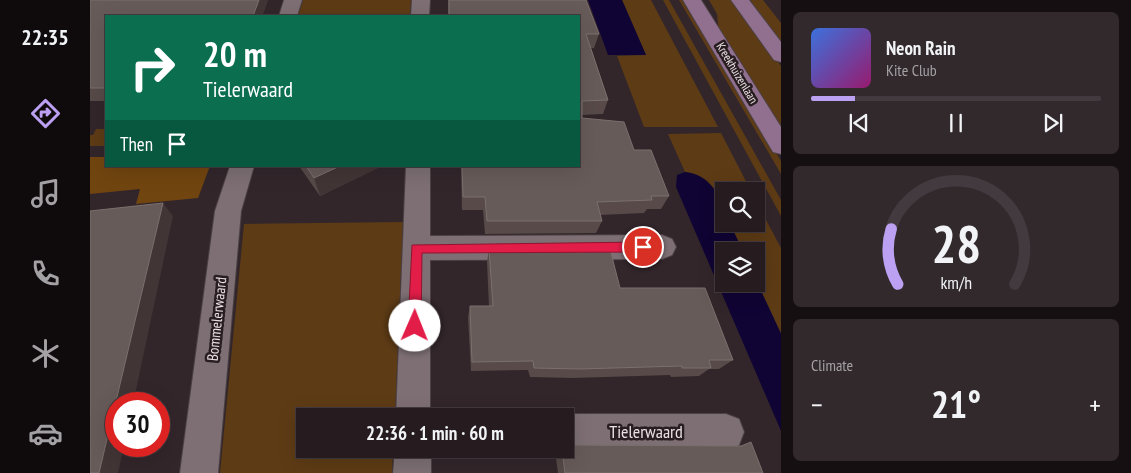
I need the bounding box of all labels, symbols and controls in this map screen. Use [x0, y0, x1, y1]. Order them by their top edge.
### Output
text: 22:35 [21, 23, 69, 51]
text: 20 m [203, 31, 267, 77]
icon: right [120, 35, 185, 100]
text: Neon Rain [886, 36, 955, 60]
street label: Kreekhuizenlaan [713, 39, 762, 106]
text: Kite Club [886, 60, 937, 80]
text: Tielerwaard [203, 75, 293, 103]
icon: directions [28, 96, 63, 131]
icon: previous [845, 109, 873, 137]
icon: pause [942, 109, 970, 137]
icon: next [1039, 109, 1067, 137]
icon: arrive [163, 130, 191, 158]
text: Then [120, 132, 153, 156]
icon: music [28, 176, 63, 211]
map controls [715, 182, 765, 292]
button: search [715, 182, 765, 232]
text: 28 [931, 210, 981, 277]
pin [622, 226, 664, 268]
icon: arrive [629, 233, 657, 261]
button: layers [715, 242, 765, 292]
icon: phone [28, 256, 63, 291]
text: km/h [940, 271, 972, 294]
street label: Bommelerwaard [203, 276, 230, 362]
position arrow [388, 299, 440, 351]
icon: climate [28, 336, 63, 371]
text: Climate [811, 355, 853, 375]
text: 21° [931, 379, 981, 428]
text: − [811, 386, 823, 423]
text: + [1089, 386, 1101, 423]
speed limit sign: 30 [105, 392, 170, 457]
icon: car [28, 416, 63, 451]
street label: Tielerwaard [609, 420, 683, 443]
text: 22:36 · 1 min · 60 m [366, 421, 504, 445]

